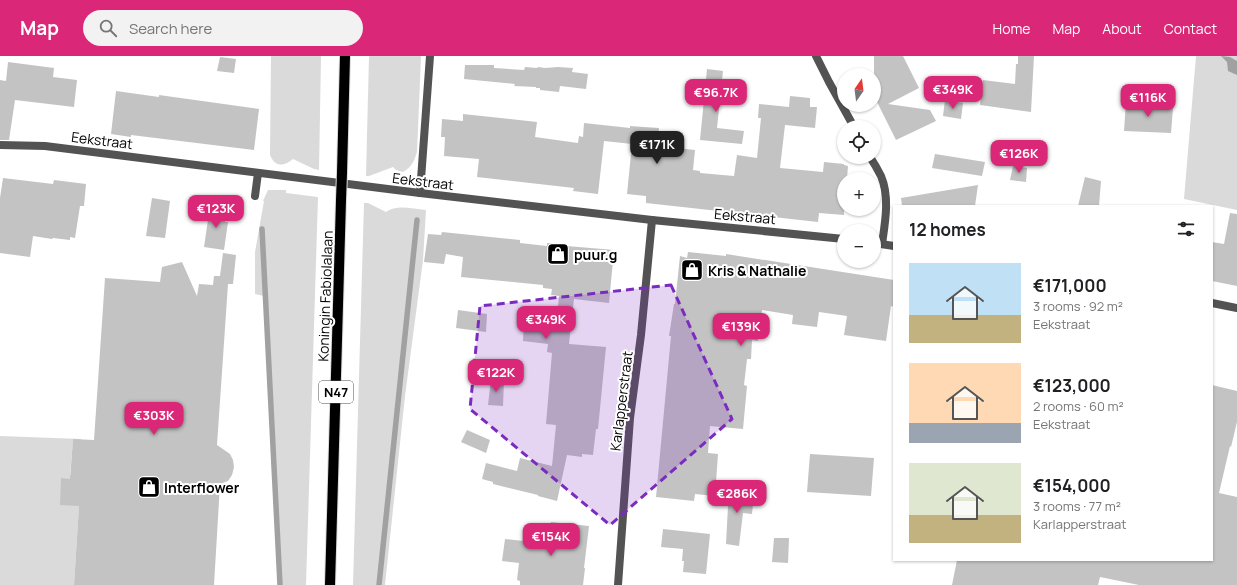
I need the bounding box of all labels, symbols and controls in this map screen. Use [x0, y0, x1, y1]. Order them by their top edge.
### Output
search box [83, 10, 363, 46]
text: Map [20, 15, 59, 41]
icon: search [97, 17, 119, 39]
text: Search here [129, 18, 212, 39]
text: Home [993, 19, 1030, 38]
text: Map [1052, 19, 1080, 38]
text: About [1102, 19, 1142, 38]
text: Contact [1164, 19, 1217, 38]
north arrow [837, 68, 881, 112]
map controls [837, 68, 881, 268]
pin: €349K [925, 76, 981, 110]
pin: €96.7K [683, 79, 749, 113]
text: €349K [933, 80, 973, 98]
text: €96.7K [694, 83, 738, 101]
pin: €116K [1120, 84, 1176, 118]
text: €116K [1130, 88, 1166, 106]
button: locate [837, 120, 881, 164]
street label: Eekstraat [70, 127, 134, 153]
pin: €171K [629, 131, 685, 165]
text: €171K [639, 135, 675, 153]
pin: €126K [991, 140, 1047, 174]
text: €126K [1000, 144, 1038, 162]
street label: Eekstraat [391, 168, 455, 194]
button: + [837, 172, 881, 216]
pin: €123K [188, 195, 244, 229]
text: €123K [197, 199, 235, 217]
street label: Eekstraat [713, 204, 777, 228]
text: 12 homes [909, 218, 986, 241]
icon: filters [1175, 218, 1197, 240]
button: − [837, 224, 881, 268]
street label: Koningin Fabiolalaan [313, 230, 337, 362]
shop icon: puur.g [545, 241, 571, 267]
place label: puur.g [574, 245, 617, 264]
shop icon: Kris & Nathalie [679, 257, 705, 283]
place label: Kris & Nathalie [708, 261, 806, 280]
text: €171,000 [1033, 274, 1107, 297]
icon: home [941, 279, 989, 327]
text: 3 rooms · 92 m² [1033, 297, 1123, 315]
pin: €349K [518, 306, 574, 340]
text: €349K [526, 310, 566, 328]
pin: €139K [713, 313, 769, 347]
text: Eekstraat [1033, 315, 1090, 333]
text: €139K [722, 317, 760, 335]
street label: Karlapperstraat [605, 350, 637, 452]
pin: €122K [468, 359, 524, 393]
text: €122K [477, 363, 515, 381]
text: €123,000 [1033, 374, 1111, 397]
icon: home [941, 379, 989, 427]
road number: N47 [319, 381, 353, 403]
text: 2 rooms · 60 m² [1033, 397, 1124, 415]
pin: €303K [126, 402, 182, 436]
text: €303K [134, 406, 174, 424]
text: Eekstraat [1033, 415, 1090, 433]
shop icon: Interflower [136, 474, 162, 500]
text: €154,000 [1033, 474, 1111, 497]
place label: Interflower [164, 478, 240, 497]
icon: home [941, 479, 989, 527]
pin: €286K [709, 480, 765, 514]
text: €286K [716, 484, 758, 502]
text: 3 rooms · 77 m² [1033, 497, 1121, 515]
text: Karlapperstraat [1033, 515, 1126, 533]
pin: €154K [523, 523, 579, 557]
text: €154K [532, 527, 570, 545]

